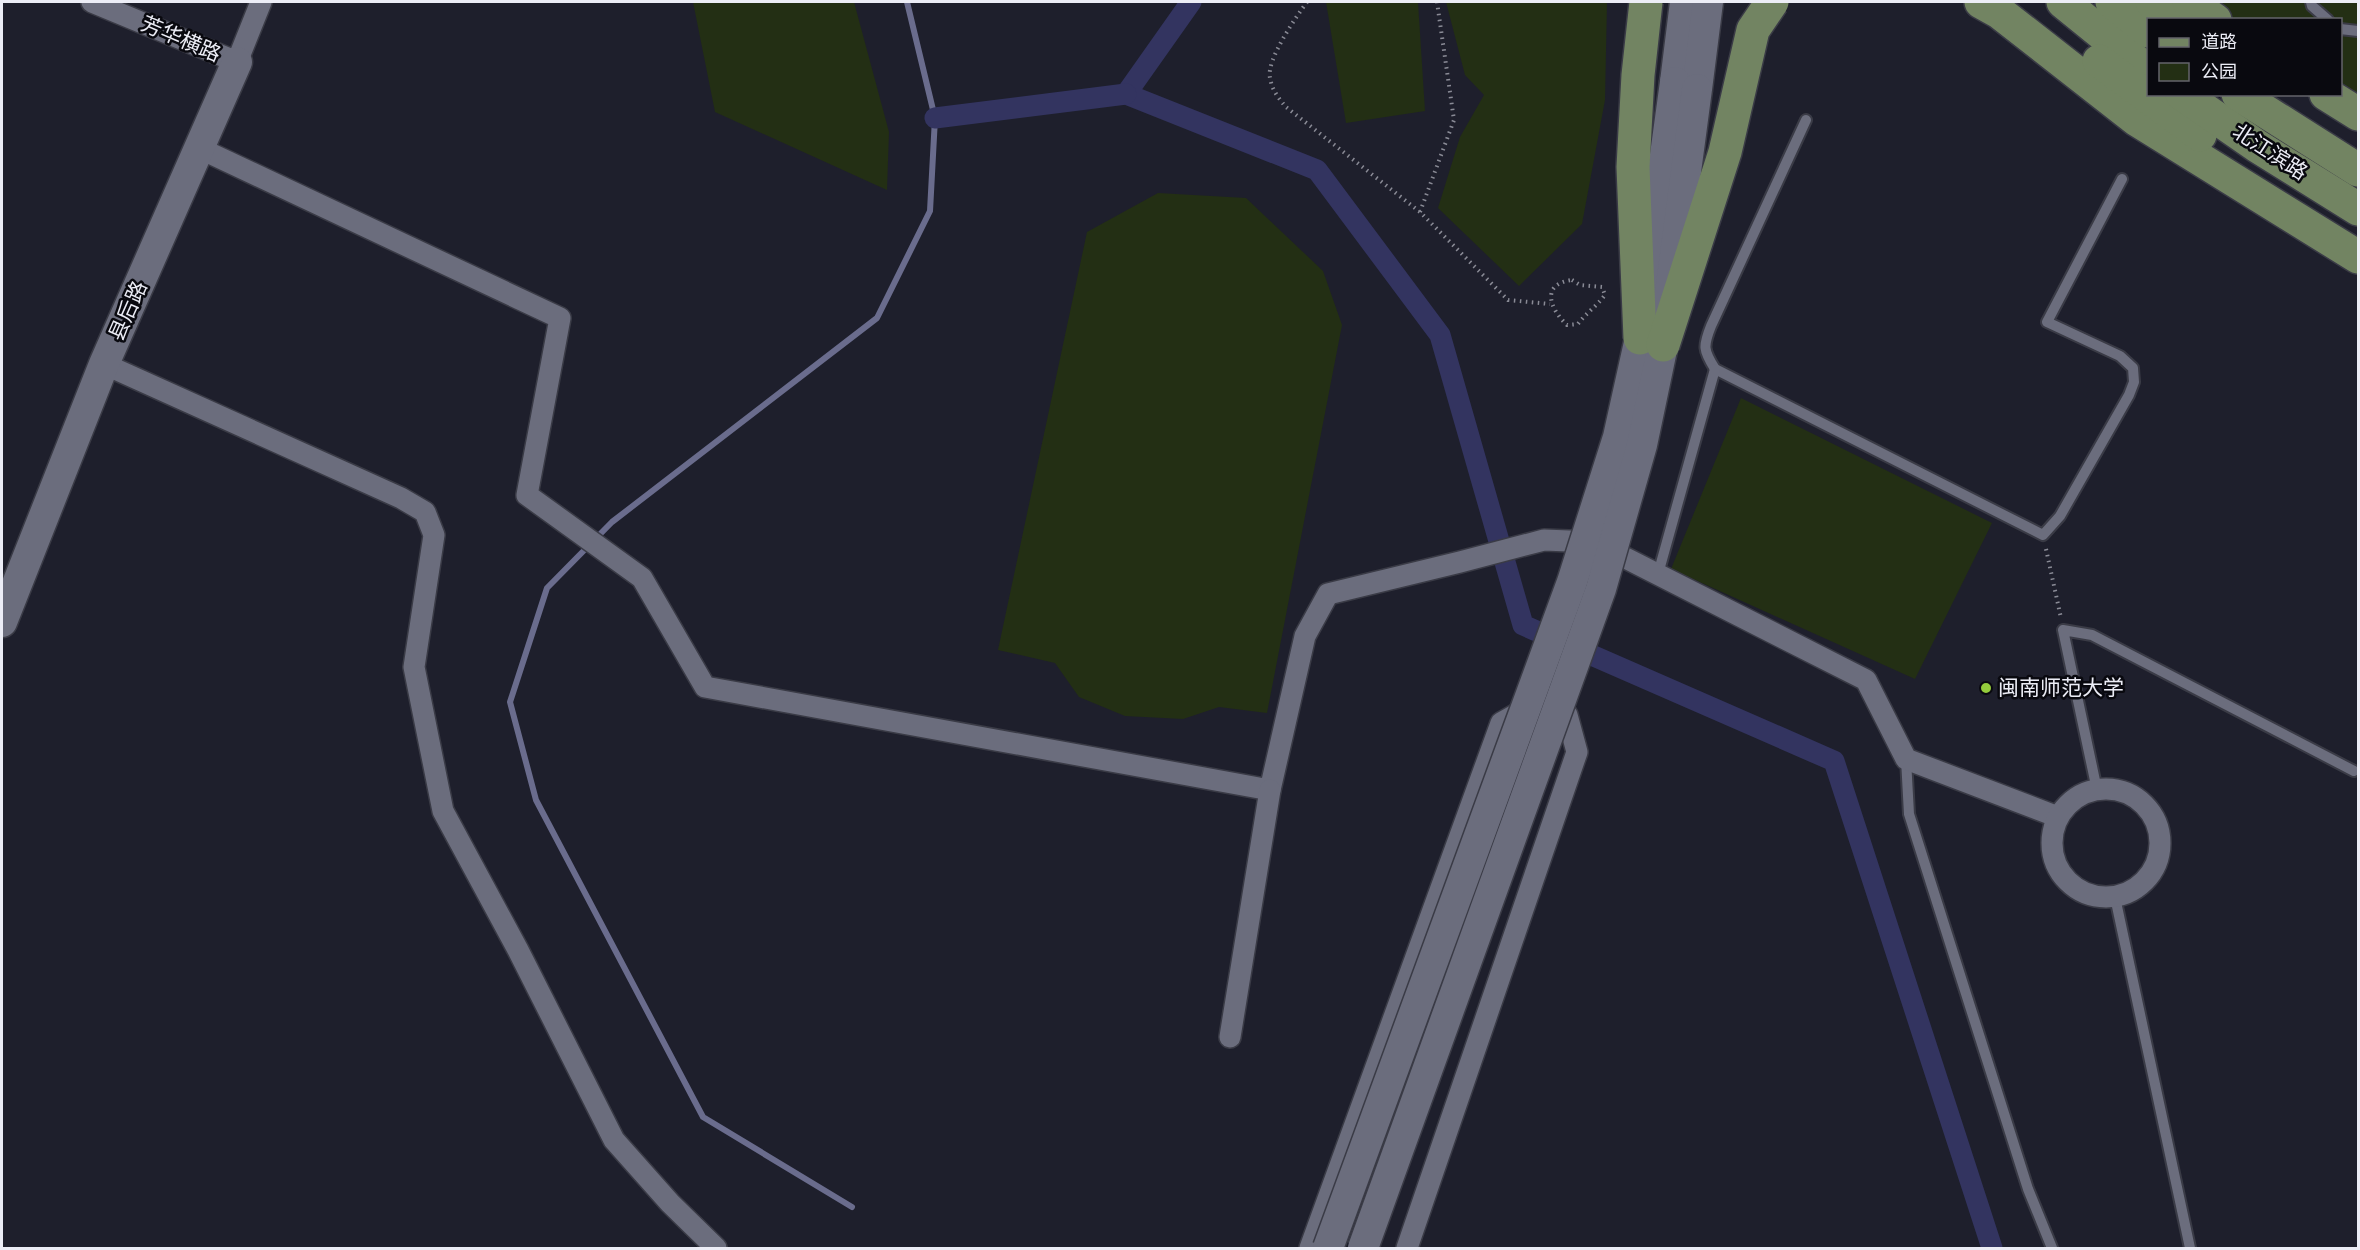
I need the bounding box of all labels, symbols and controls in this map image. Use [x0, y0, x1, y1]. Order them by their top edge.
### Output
street label: 芳华横路 [137, 11, 225, 67]
legend [2147, 18, 2342, 96]
text: 道路 [2201, 31, 2237, 53]
text: 公园 [2201, 61, 2237, 83]
street label: 北江滨路 [2228, 118, 2312, 186]
street label: 县后路 [103, 277, 153, 345]
place label: 闽南师范大学 [1998, 675, 2124, 701]
marker: 闽南师范大学 [1979, 681, 1993, 695]

